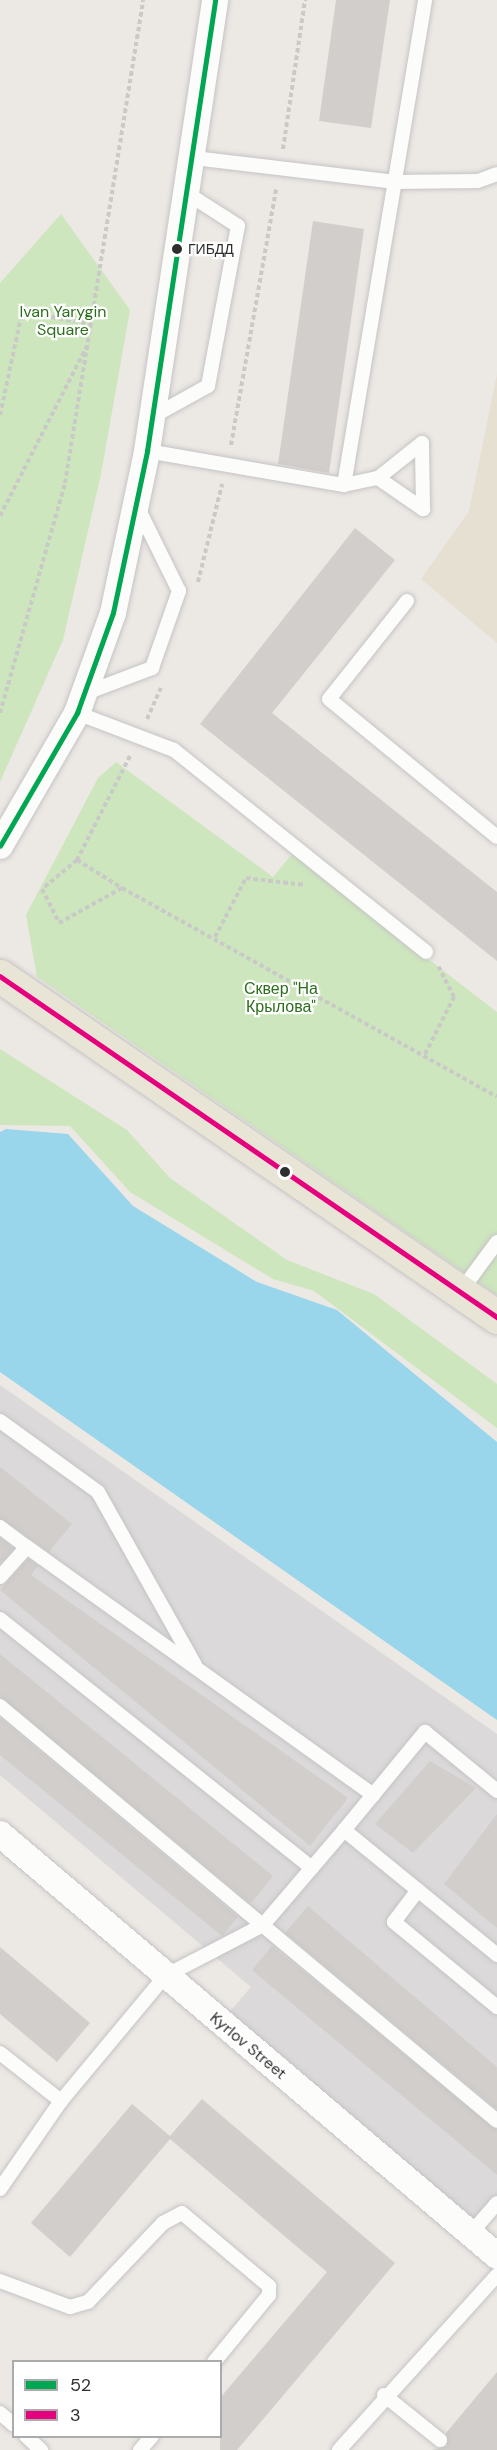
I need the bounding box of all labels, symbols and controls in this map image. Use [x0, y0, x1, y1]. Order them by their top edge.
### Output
place label: ГИБДД [188, 241, 234, 257]
marker: ГИБДД [171, 243, 183, 255]
park label: Ivan Yarygin Square [19, 302, 107, 340]
park label: Сквер "На Крылова" [244, 979, 318, 1017]
unlabelled marker [279, 1166, 291, 1178]
street label: Kyrlov Street [206, 2008, 290, 2084]
legend [12, 2360, 222, 2438]
text: 52 [70, 2373, 91, 2397]
text: 3 [70, 2403, 81, 2427]

